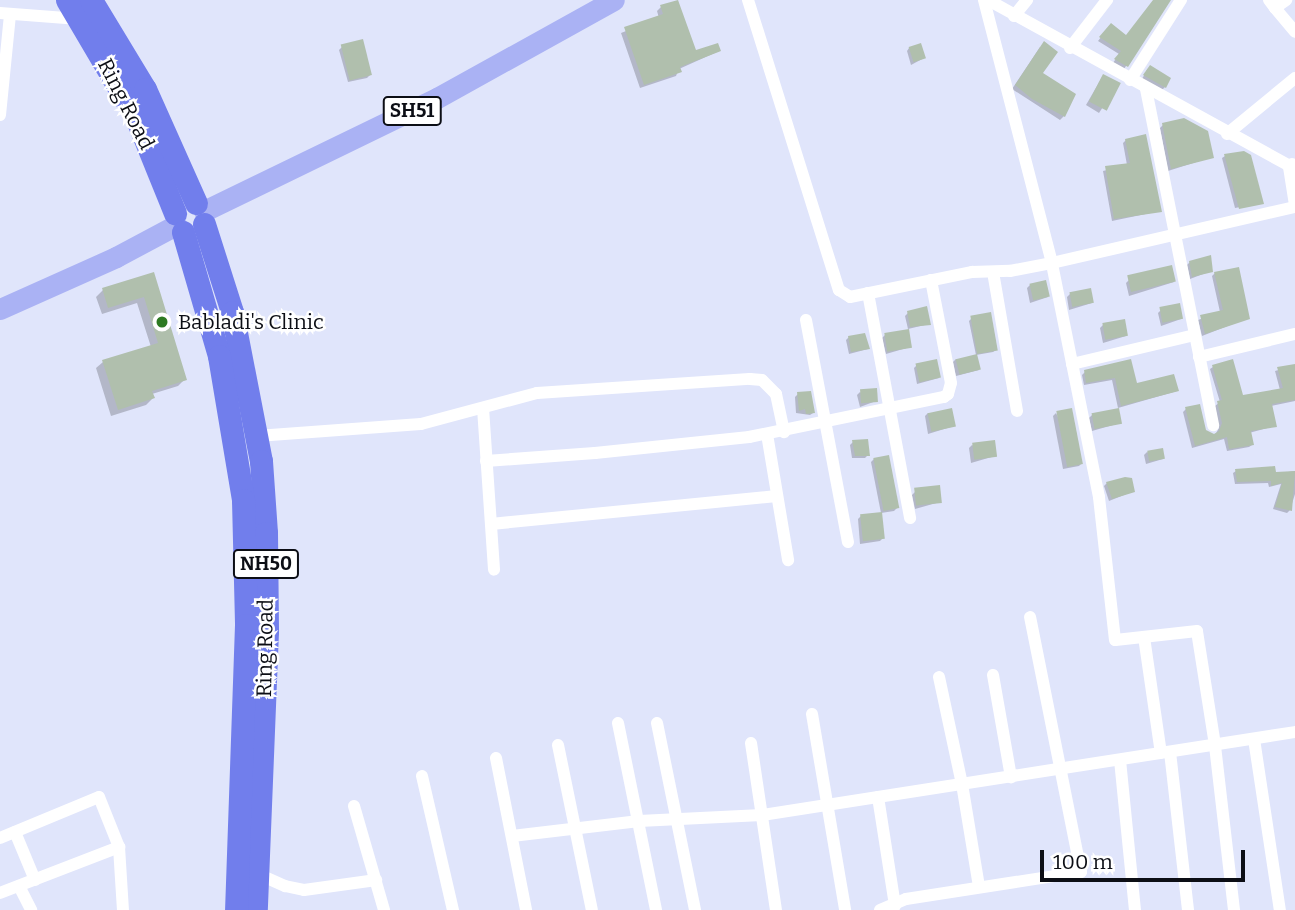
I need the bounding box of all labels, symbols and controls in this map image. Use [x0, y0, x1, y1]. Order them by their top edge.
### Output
street label: Ring Road [92, 54, 160, 154]
road number: SH51 [382, 96, 442, 127]
place label: Babladi's Clinic [178, 309, 324, 335]
marker: Babladi's Clinic [152, 312, 172, 332]
road number: NH50 [233, 548, 299, 580]
street label: Ring Road [252, 599, 278, 697]
scale bar [1043, 836, 1248, 880]
text: 100 m [1053, 849, 1113, 875]

